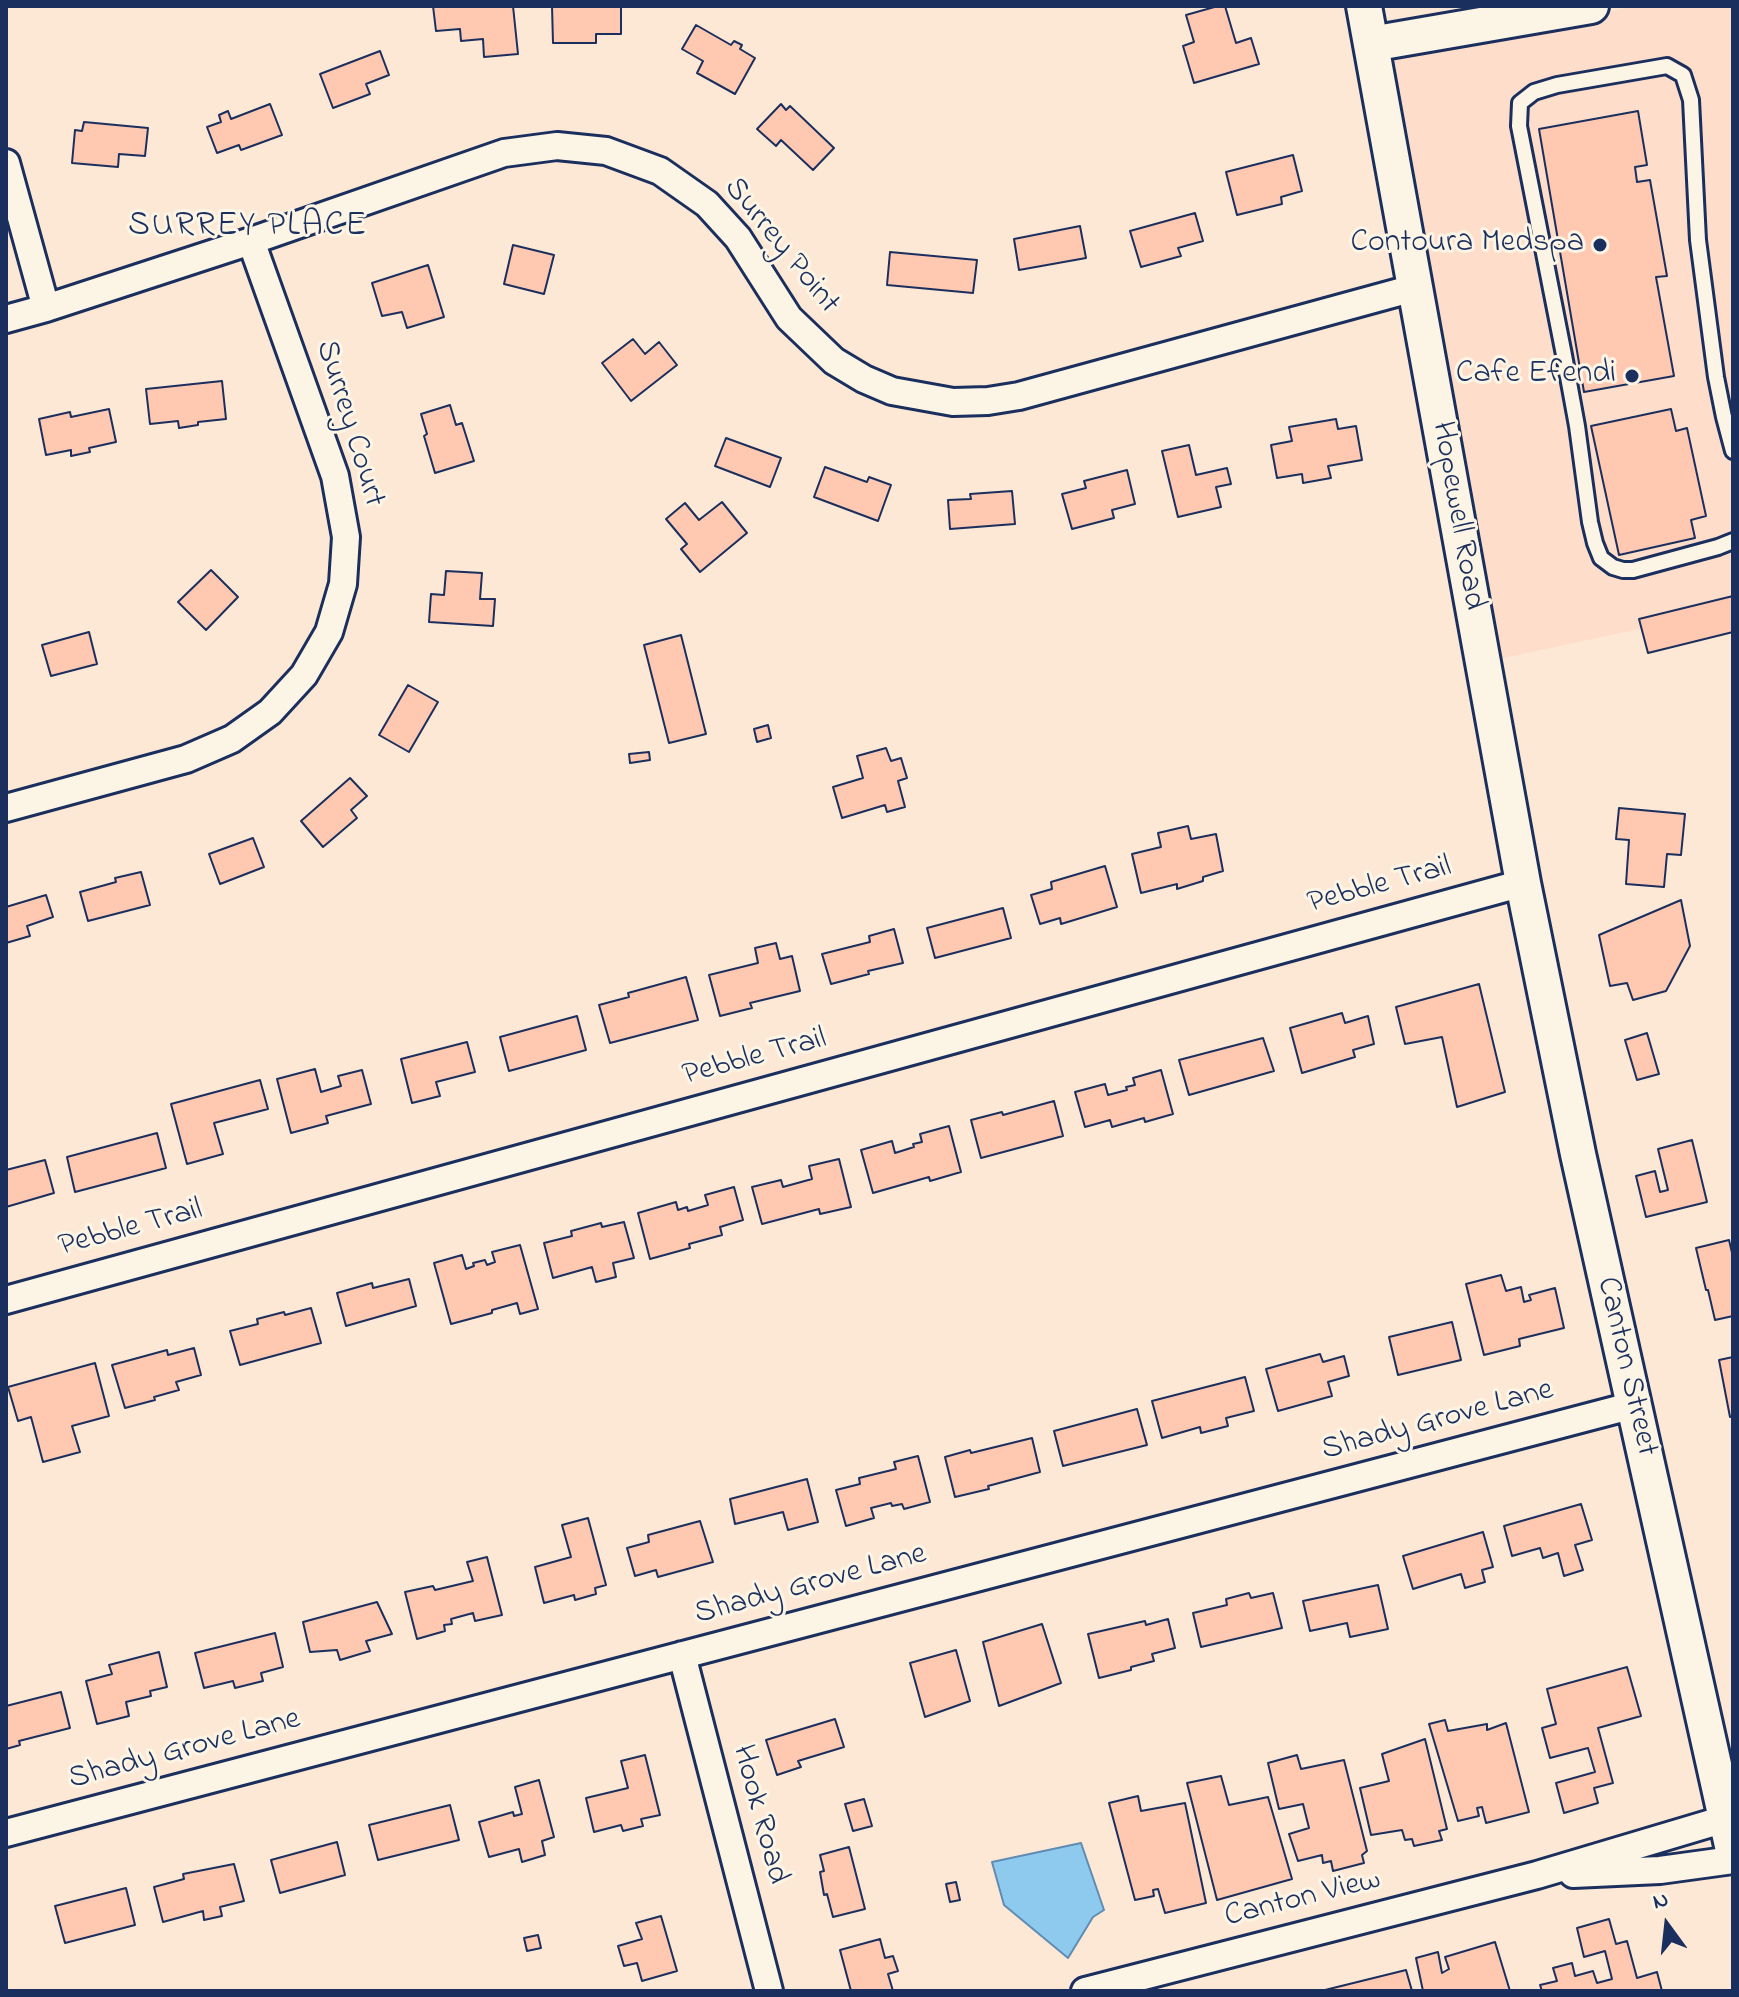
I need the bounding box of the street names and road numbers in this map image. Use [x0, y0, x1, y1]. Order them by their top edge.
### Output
street label: Surrey Point [713, 171, 847, 323]
street label: Surrey Court [305, 336, 391, 512]
street label: Hopewell Road [1421, 419, 1491, 613]
street label: Pebble Trail [1304, 849, 1456, 925]
street label: Pebble Trail [679, 1021, 831, 1097]
street label: Pebble Trail [55, 1192, 207, 1268]
street label: Canton Street [1586, 1274, 1664, 1460]
street label: Shady Grove Lane [1318, 1373, 1558, 1471]
street label: Shady Grove Lane [691, 1537, 931, 1635]
street label: Shady Grove Lane [65, 1702, 305, 1800]
street label: Hook Road [721, 1741, 795, 1889]
street label: Canton View [1221, 1862, 1385, 1938]

